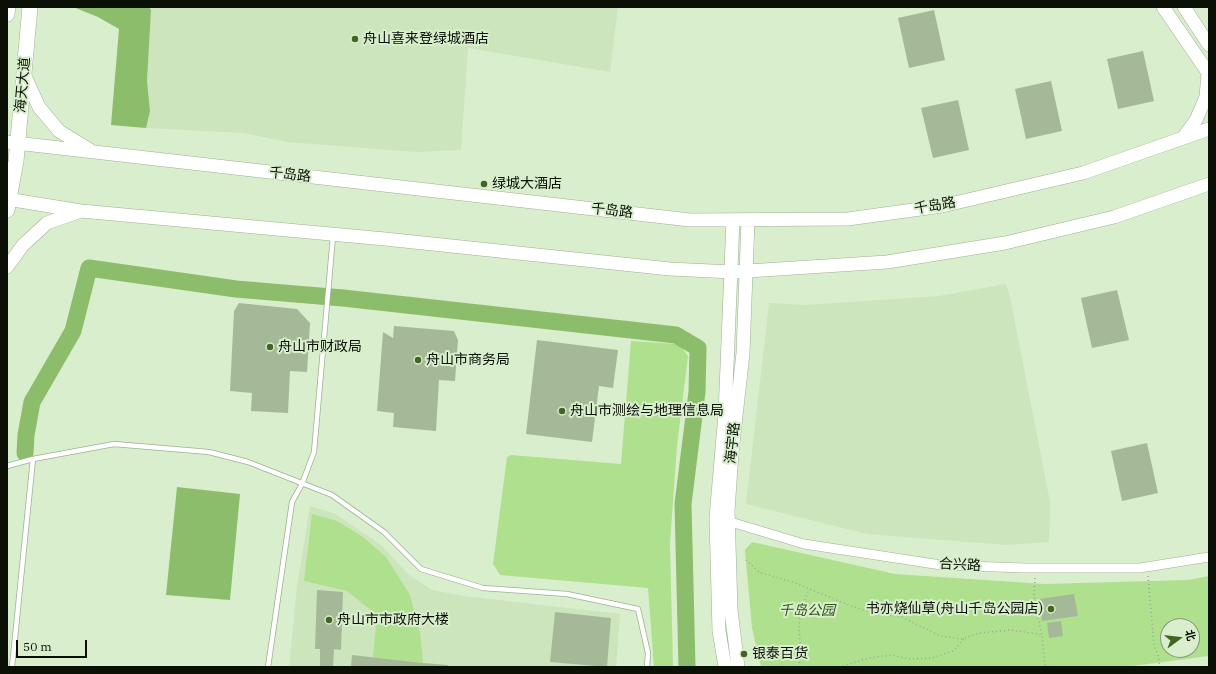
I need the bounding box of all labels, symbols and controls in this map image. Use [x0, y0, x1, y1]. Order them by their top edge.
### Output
place label: 舟山喜来登绿城酒店 [363, 31, 489, 47]
marker: 舟山喜来登绿城酒店 [350, 34, 360, 44]
street label: 海天大道 [12, 56, 34, 114]
street label: 千岛路 [268, 164, 312, 186]
place label: 绿城大酒店 [492, 176, 562, 192]
marker: 绿城大酒店 [479, 179, 489, 189]
street label: 千岛路 [913, 194, 957, 218]
street label: 千岛路 [590, 200, 634, 222]
place label: 舟山市财政局 [278, 339, 362, 355]
marker: 舟山市财政局 [265, 342, 275, 352]
place label: 舟山市商务局 [426, 352, 510, 368]
marker: 舟山市商务局 [413, 355, 423, 365]
place label: 舟山市测绘与地理信息局 [570, 403, 724, 419]
marker: 舟山市测绘与地理信息局 [557, 406, 567, 416]
street label: 海宇路 [722, 421, 744, 465]
street label: 合兴路 [939, 556, 981, 574]
place label: 书亦烧仙草(舟山千岛公园店) [866, 601, 1043, 617]
park label: 千岛公园 [779, 603, 835, 619]
marker: 书亦烧仙草(舟山千岛公园店) [1046, 604, 1056, 614]
place label: 舟山市市政府大楼 [337, 612, 449, 628]
marker: 舟山市市政府大楼 [324, 615, 334, 625]
north arrow [1160, 618, 1200, 658]
text: 北 [1182, 628, 1199, 642]
scale bar [18, 632, 89, 658]
text: 50 m [23, 639, 52, 654]
place label: 银泰百货 [752, 646, 808, 662]
marker: 银泰百货 [739, 649, 749, 659]

